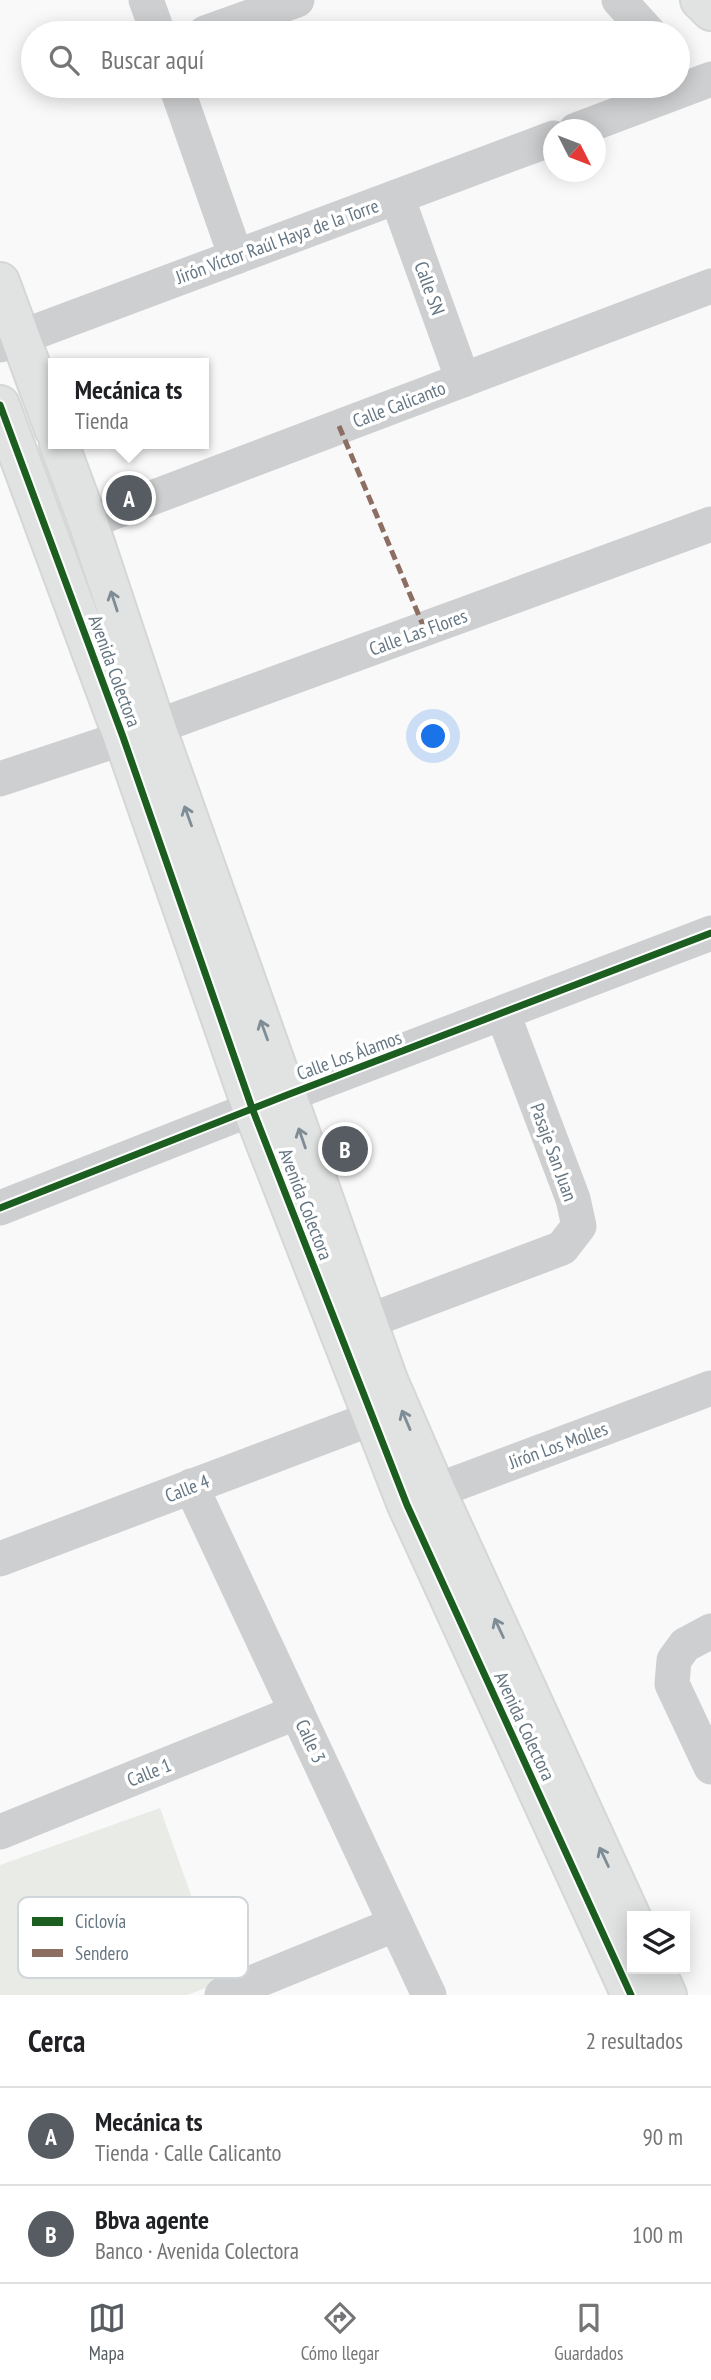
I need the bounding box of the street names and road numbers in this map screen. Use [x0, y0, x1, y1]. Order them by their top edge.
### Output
street label: Jirón Víctor Raúl Haya de la Torre [171, 193, 382, 289]
street label: Calle SN [409, 258, 451, 318]
street label: Calle Calicanto [349, 375, 449, 433]
street label: Calle Las Flores [366, 603, 470, 661]
street label: Avenida Colectora [84, 612, 146, 730]
street label: Calle Los Álamos [293, 1025, 405, 1085]
street label: Pasaje San Juan [525, 1100, 583, 1204]
street label: Avenida Colectora [274, 1145, 338, 1263]
street label: Jirón Los Molles [504, 1416, 611, 1474]
street label: Calle 4 [162, 1469, 213, 1507]
street label: Avenida Colectora [489, 1668, 561, 1784]
street label: Calle 3 [291, 1715, 331, 1767]
street label: Calle 1 [123, 1752, 175, 1792]

